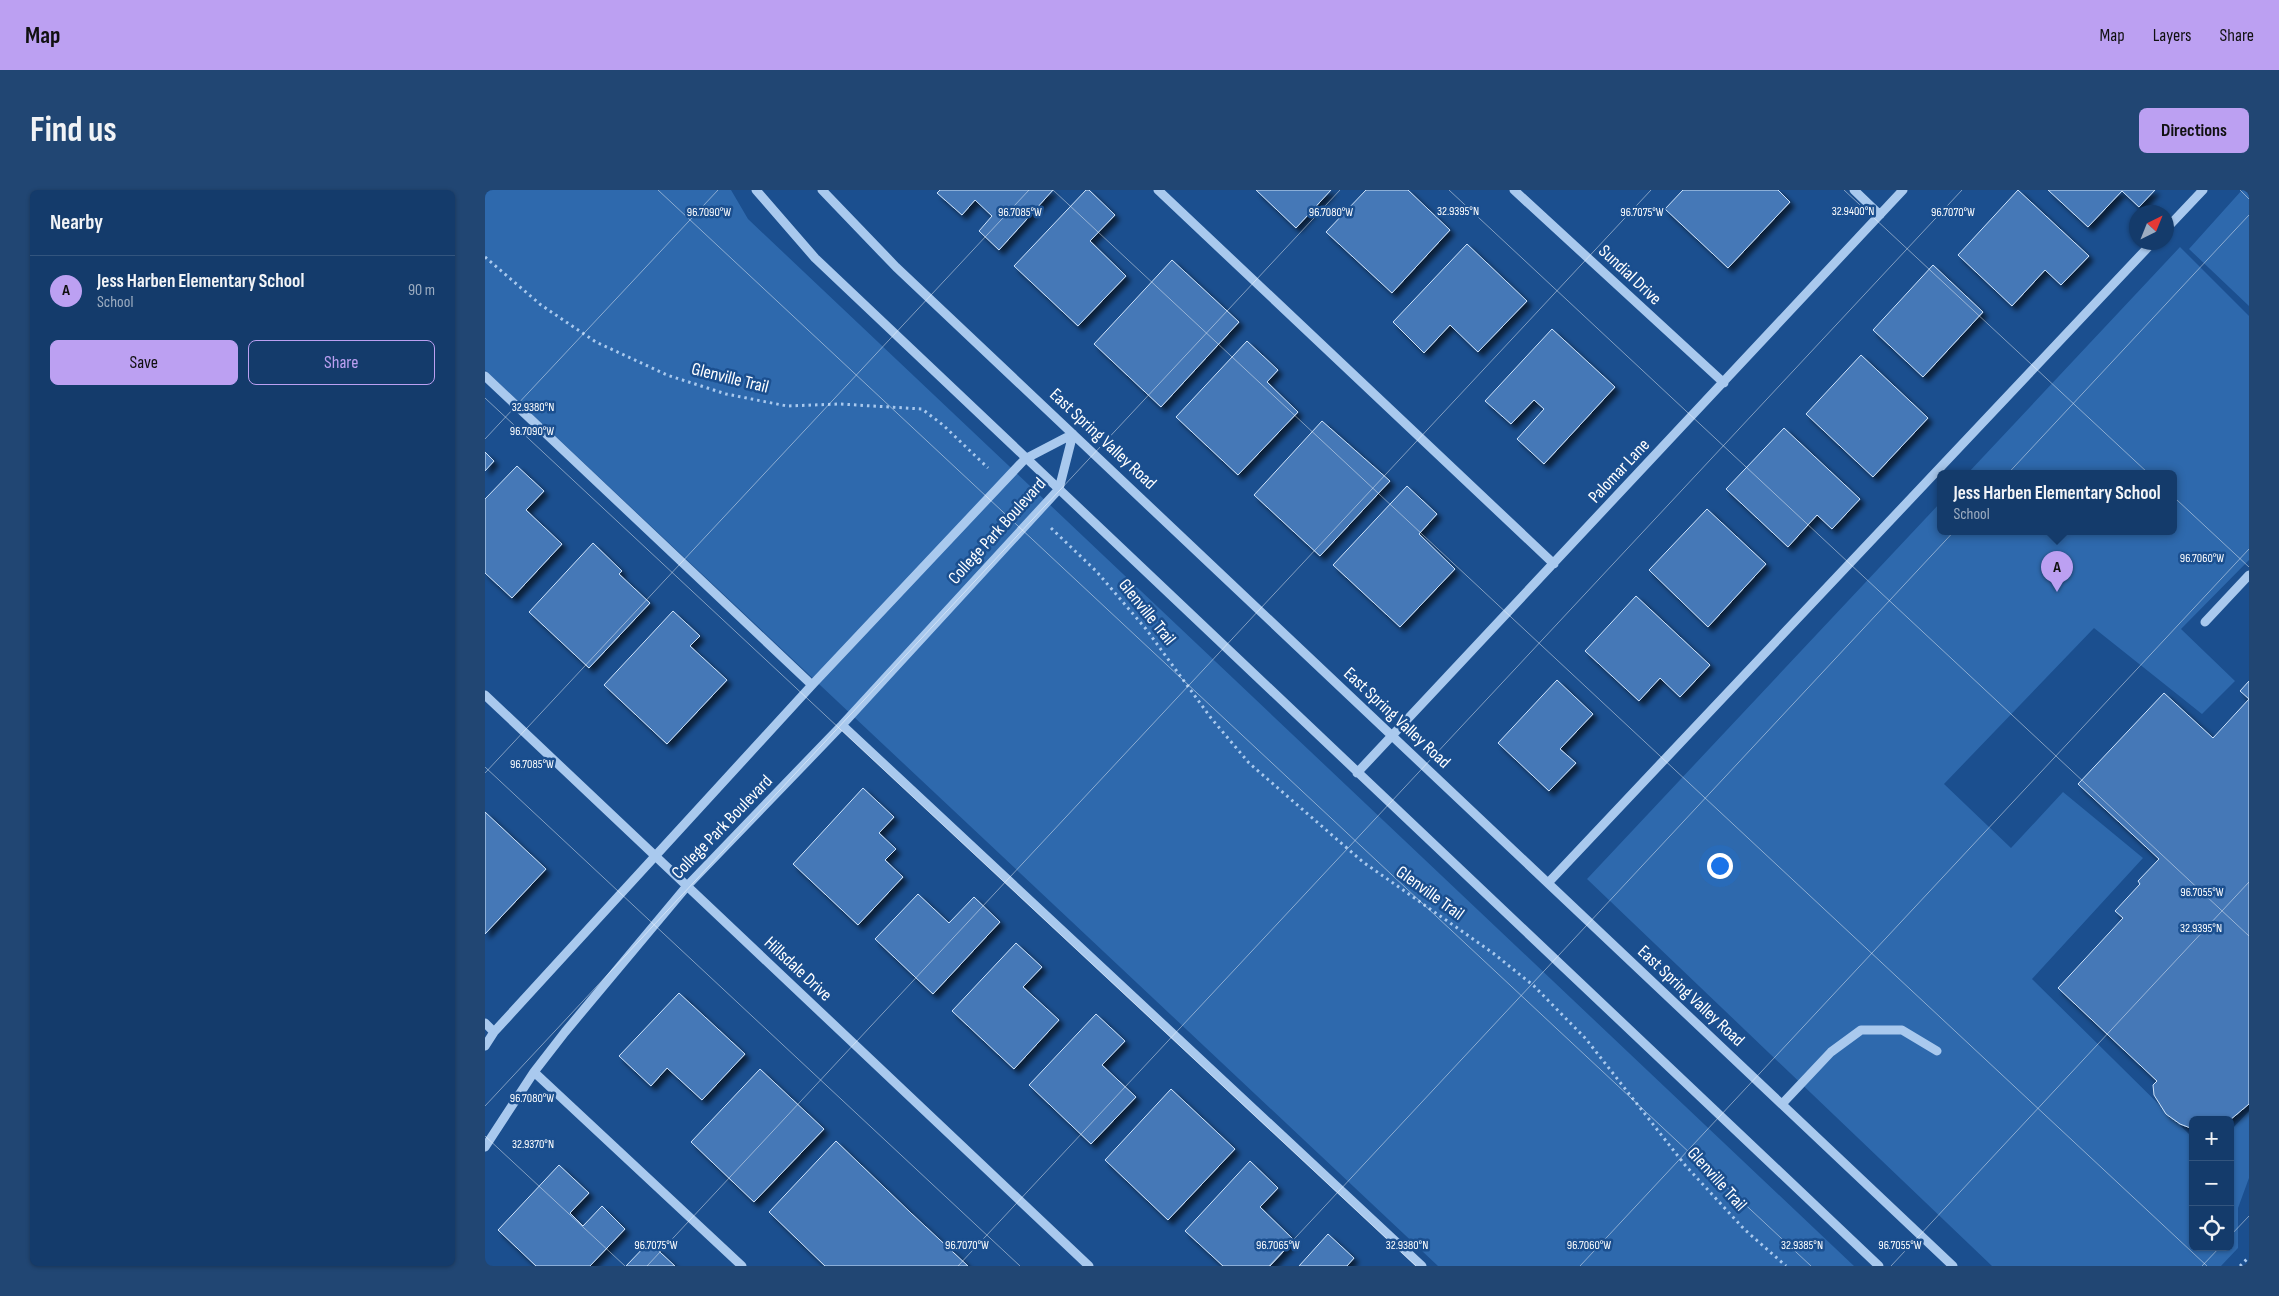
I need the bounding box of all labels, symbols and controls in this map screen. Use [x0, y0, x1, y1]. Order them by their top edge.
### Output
text: Map [25, 21, 60, 50]
text: Map [2100, 25, 2125, 46]
text: Layers [2153, 25, 2192, 46]
text: Share [2220, 25, 2254, 46]
button: Directions [2139, 108, 2249, 153]
text: Find us [30, 109, 117, 152]
text: 32.9395°N [1437, 204, 1479, 219]
text: 32.9400°N [1832, 204, 1874, 219]
text: 96.7090°W [687, 205, 731, 220]
text: 96.7085°W [998, 205, 1042, 220]
text: 96.7080°W [1309, 205, 1353, 220]
text: 96.7075°W [1620, 205, 1664, 220]
text: 96.7070°W [1931, 205, 1975, 220]
north arrow [2129, 205, 2174, 250]
text: Nearby [50, 210, 103, 235]
street label: Sundial Drive [1594, 241, 1666, 309]
text: Jess Harben Elementary School [97, 270, 304, 293]
text: A [62, 281, 70, 300]
text: 90 m [408, 281, 435, 300]
text: School [97, 293, 133, 312]
button: Save [50, 340, 238, 385]
button: Share [248, 340, 435, 385]
street label: Glenville Trail [689, 358, 771, 398]
street label: East Spring Valley Road [1045, 384, 1161, 494]
text: 32.9380°N [512, 400, 554, 415]
text: 96.7090°W [510, 424, 554, 439]
street label: Palomar Lane [1584, 435, 1654, 507]
popup [1937, 470, 2177, 535]
street label: College Park Boulevard [944, 473, 1050, 589]
text: Jess Harben Elementary School [1953, 482, 2161, 505]
text: School [1953, 505, 1990, 524]
pin: A [2041, 551, 2073, 592]
text: 96.7060°W [2180, 551, 2224, 566]
street label: Glenville Trail [1114, 575, 1180, 649]
street label: East Spring Valley Road [1339, 663, 1455, 773]
text: 96.7085°W [510, 757, 554, 772]
street label: College Park Boulevard [667, 771, 777, 883]
your location [1707, 853, 1733, 879]
street label: Glenville Trail [1392, 861, 1468, 925]
text: 96.7055°W [2180, 885, 2224, 900]
text: 32.9395°N [2180, 921, 2222, 936]
street label: Hillsdale Drive [760, 932, 836, 1006]
street label: East Spring Valley Road [1633, 941, 1749, 1051]
text: 96.7080°W [510, 1091, 554, 1106]
map controls [2189, 1116, 2234, 1251]
button: + [2189, 1116, 2234, 1161]
text: 32.9370°N [512, 1137, 554, 1152]
street label: Glenville Trail [1683, 1143, 1751, 1215]
button: − [2189, 1161, 2234, 1206]
button: locate [2189, 1206, 2234, 1251]
text: 96.7075°W [634, 1238, 678, 1253]
text: 96.7070°W [945, 1238, 989, 1253]
text: 96.7065°W [1256, 1238, 1300, 1253]
text: 32.9380°N [1386, 1238, 1428, 1253]
text: 96.7060°W [1567, 1238, 1611, 1253]
text: 32.9385°N [1781, 1238, 1823, 1253]
text: 96.7055°W [1878, 1238, 1922, 1253]

